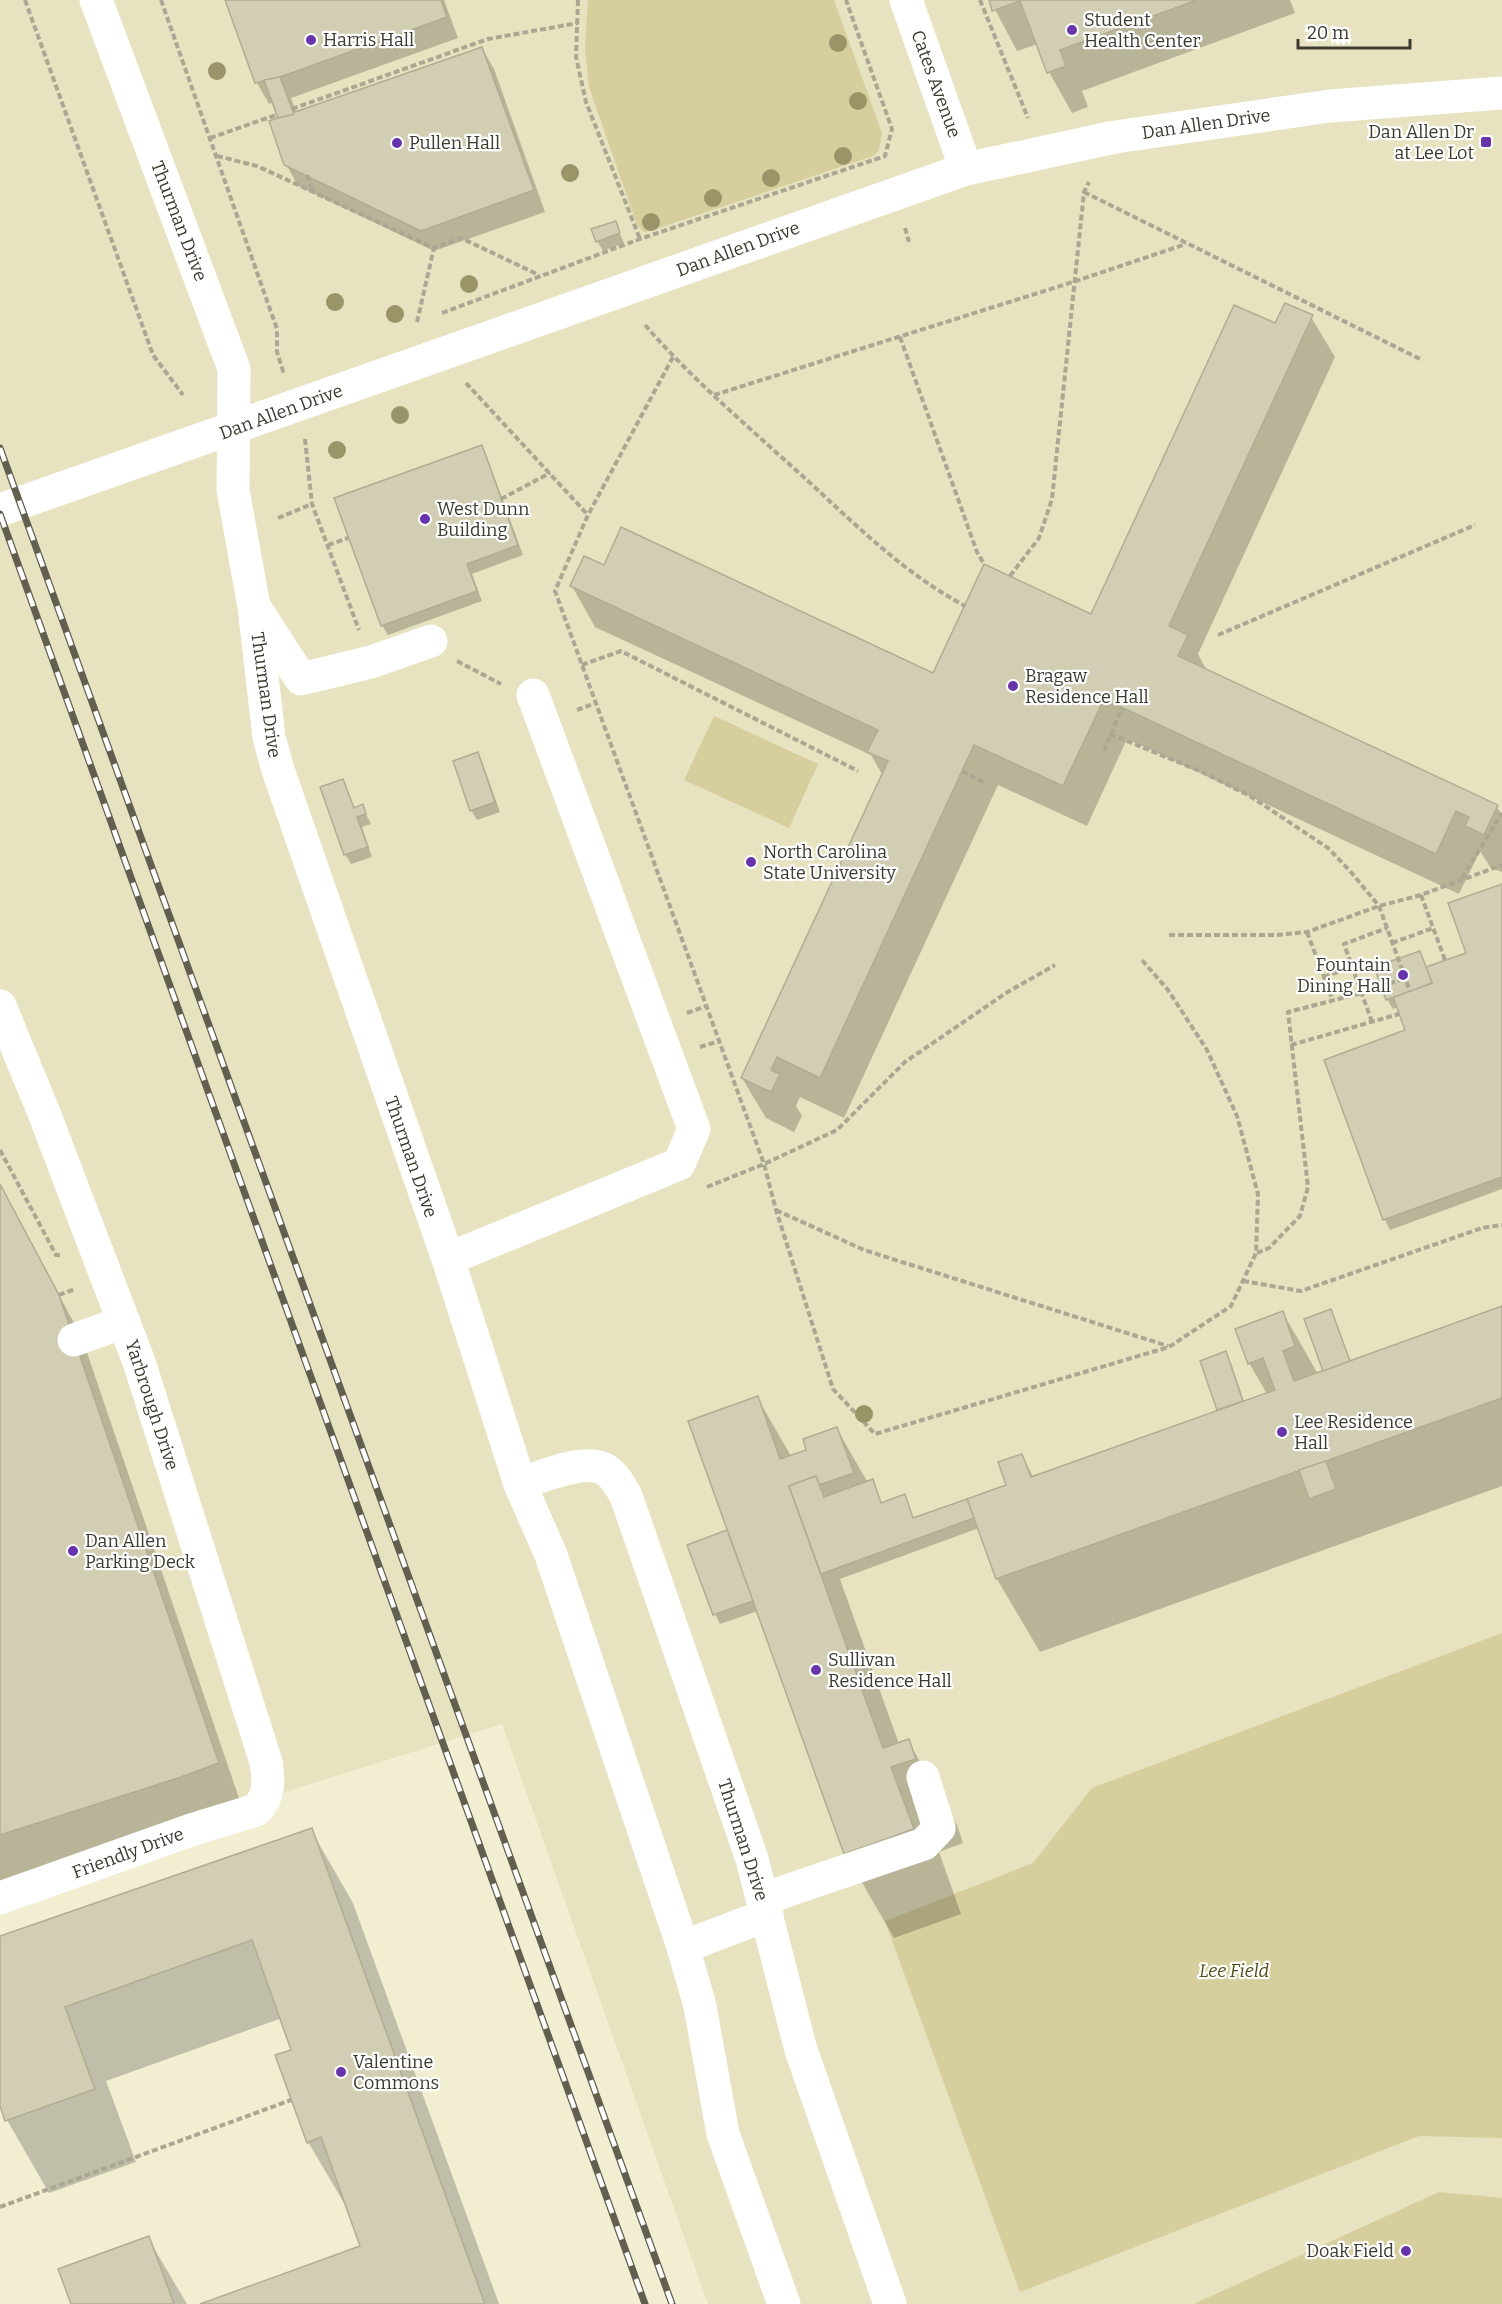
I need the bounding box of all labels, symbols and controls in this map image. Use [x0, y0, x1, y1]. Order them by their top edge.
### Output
place label: Student Health Center [1084, 9, 1201, 52]
scale bar [1298, 12, 1410, 50]
text: 20 m [1307, 22, 1349, 44]
marker: Student Health Center [1065, 23, 1079, 37]
street label: Cates Avenue [906, 27, 966, 141]
place label: Harris Hall [323, 29, 414, 51]
marker: Harris Hall [304, 33, 318, 47]
street label: Dan Allen Drive [1140, 104, 1272, 144]
place label: Dan Allen Dr at Lee Lot [1368, 121, 1474, 164]
place label: Pullen Hall [409, 132, 500, 154]
marker: Dan Allen Dr at Lee Lot [1479, 135, 1493, 149]
marker: Pullen Hall [390, 136, 404, 150]
street label: Thurman Drive [146, 158, 212, 284]
street label: Dan Allen Drive [673, 217, 803, 281]
street label: Dan Allen Drive [216, 380, 346, 444]
place label: West Dunn Building [437, 498, 530, 541]
marker: West Dunn Building [418, 512, 432, 526]
street label: Thurman Drive [246, 631, 286, 759]
place label: Bragaw Residence Hall [1025, 665, 1149, 708]
marker: Bragaw Residence Hall [1006, 679, 1020, 693]
place label: North Carolina State University [763, 841, 896, 884]
marker: North Carolina State University [744, 855, 758, 869]
place label: Fountain Dining Hall [1297, 954, 1392, 997]
marker: Fountain Dining Hall [1396, 968, 1410, 982]
street label: Thurman Drive [380, 1093, 442, 1221]
street label: Yarbrough Drive [121, 1337, 183, 1473]
place label: Lee Residence Hall [1294, 1411, 1413, 1454]
marker: Lee Residence Hall [1275, 1425, 1289, 1439]
place label: Dan Allen Parking Deck [85, 1530, 196, 1573]
marker: Dan Allen Parking Deck [66, 1544, 80, 1558]
place label: Sullivan Residence Hall [828, 1649, 952, 1692]
marker: Sullivan Residence Hall [809, 1663, 823, 1677]
street label: Thurman Drive [713, 1776, 773, 1904]
street label: Friendly Drive [69, 1823, 187, 1883]
park label: Lee Field [1199, 1960, 1270, 1982]
place label: Valentine Commons [353, 2051, 439, 2094]
marker: Valentine Commons [334, 2065, 348, 2079]
place label: Doak Field [1306, 2240, 1394, 2262]
marker: Doak Field [1399, 2244, 1413, 2258]

